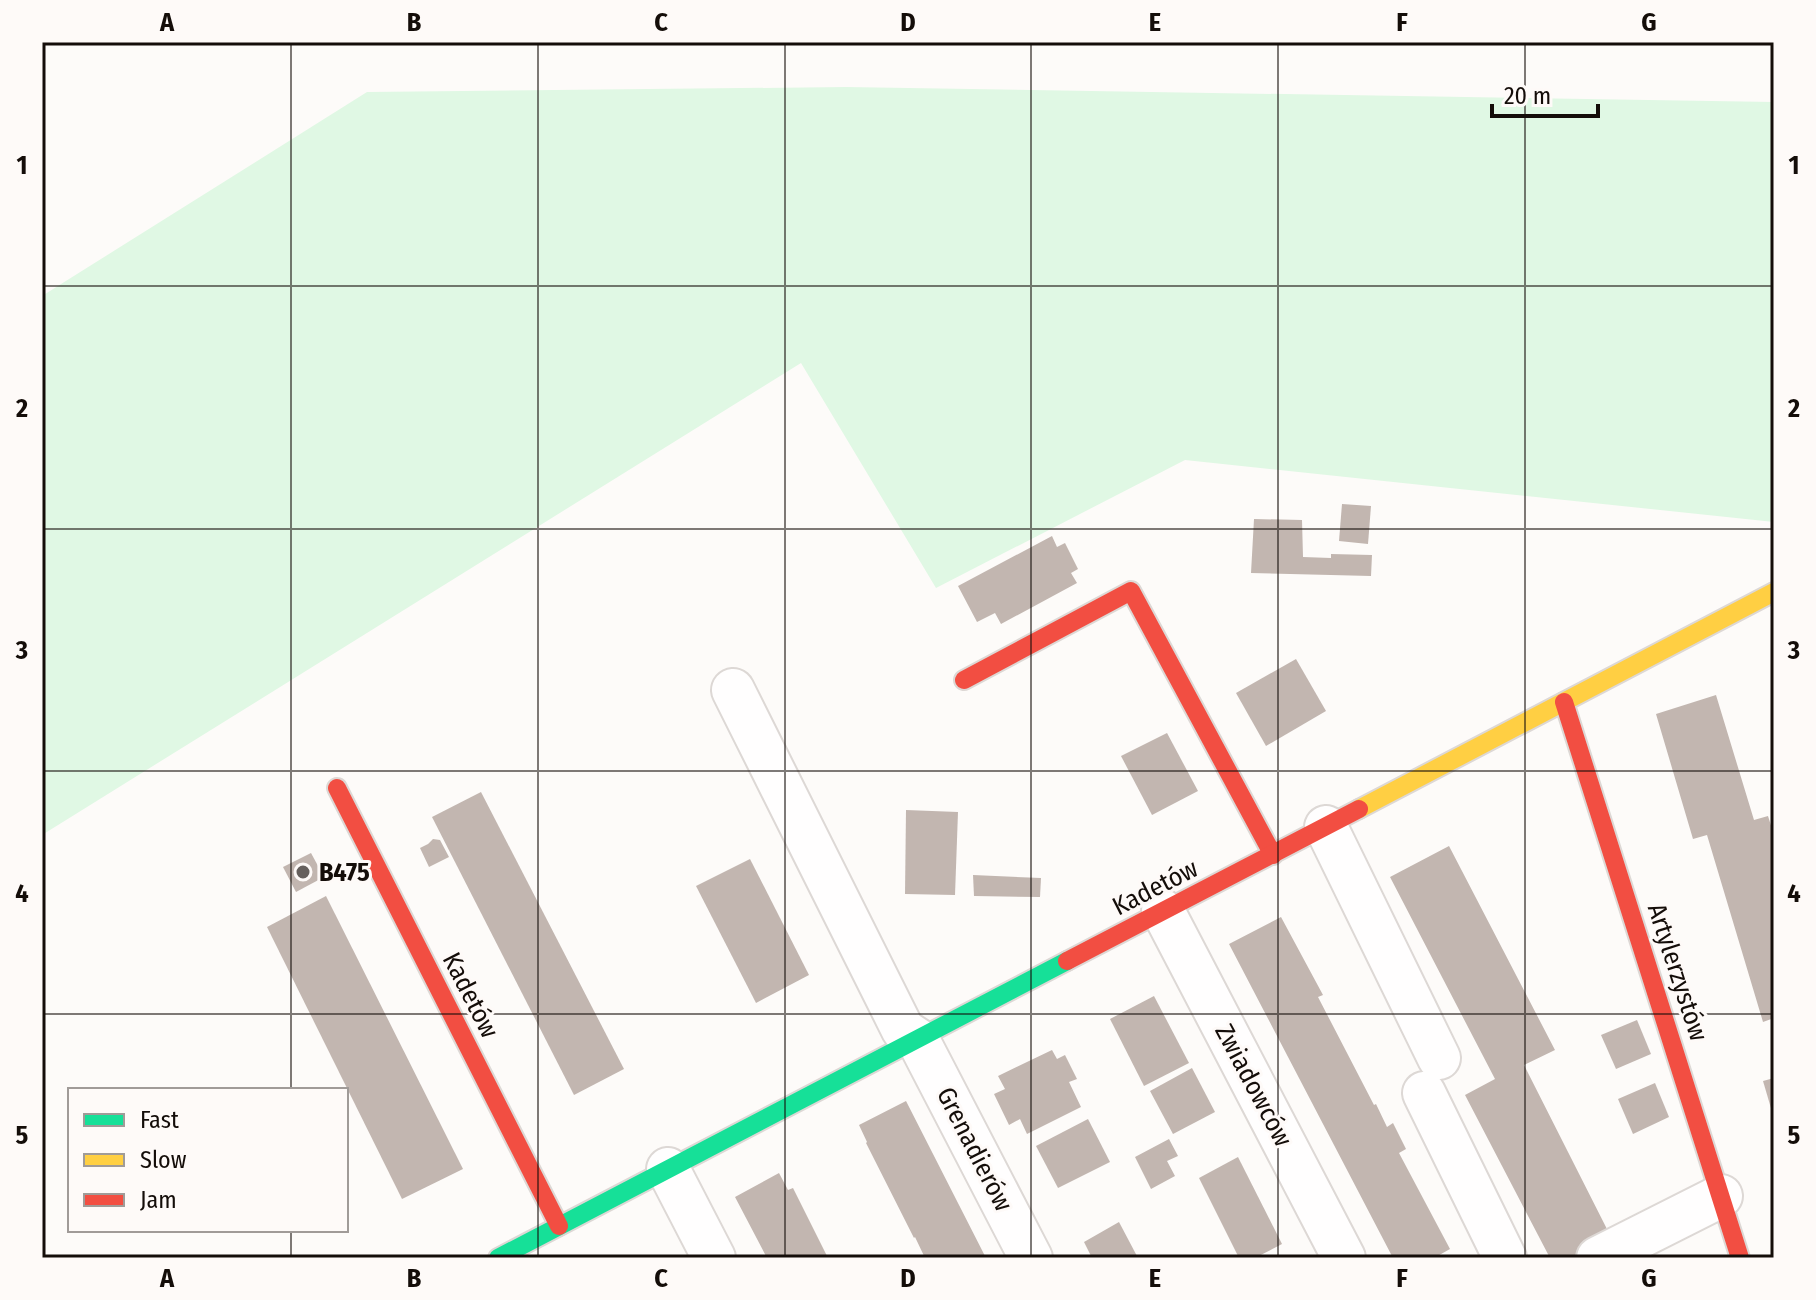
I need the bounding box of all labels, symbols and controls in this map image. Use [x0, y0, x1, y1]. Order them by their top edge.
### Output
text: A [159, 7, 175, 38]
text: B [407, 7, 422, 38]
text: C [654, 7, 668, 38]
text: D [900, 7, 916, 38]
text: E [1149, 7, 1161, 38]
text: F [1396, 7, 1408, 38]
text: G [1641, 7, 1657, 38]
scale bar [1492, 68, 1598, 118]
text: 20 m [1504, 82, 1551, 110]
text: 1 [17, 150, 28, 181]
text: 1 [1789, 150, 1800, 181]
text: 2 [15, 393, 28, 424]
text: 2 [1787, 393, 1800, 424]
text: 3 [15, 635, 28, 666]
text: 3 [1787, 635, 1800, 666]
street label: Kadetów [1107, 853, 1203, 922]
place label: B475 [319, 857, 370, 888]
marker: B475 [294, 863, 312, 881]
text: 4 [15, 878, 29, 909]
text: 4 [1787, 878, 1801, 909]
street label: Artylerzystów [1641, 899, 1714, 1045]
street label: Kadetów [436, 947, 505, 1043]
street label: Zwiadowców [1208, 1019, 1299, 1152]
street label: Grenadierów [930, 1082, 1019, 1216]
legend [68, 1088, 348, 1232]
text: Fast [140, 1106, 179, 1134]
text: 5 [16, 1120, 29, 1151]
text: 5 [1788, 1120, 1801, 1151]
text: Slow [140, 1146, 187, 1174]
text: Jam [140, 1186, 177, 1214]
text: A [159, 1263, 175, 1294]
text: B [407, 1263, 422, 1294]
text: C [654, 1263, 668, 1294]
text: D [900, 1263, 916, 1294]
text: E [1149, 1263, 1161, 1294]
text: F [1396, 1263, 1408, 1294]
text: G [1641, 1263, 1657, 1294]

